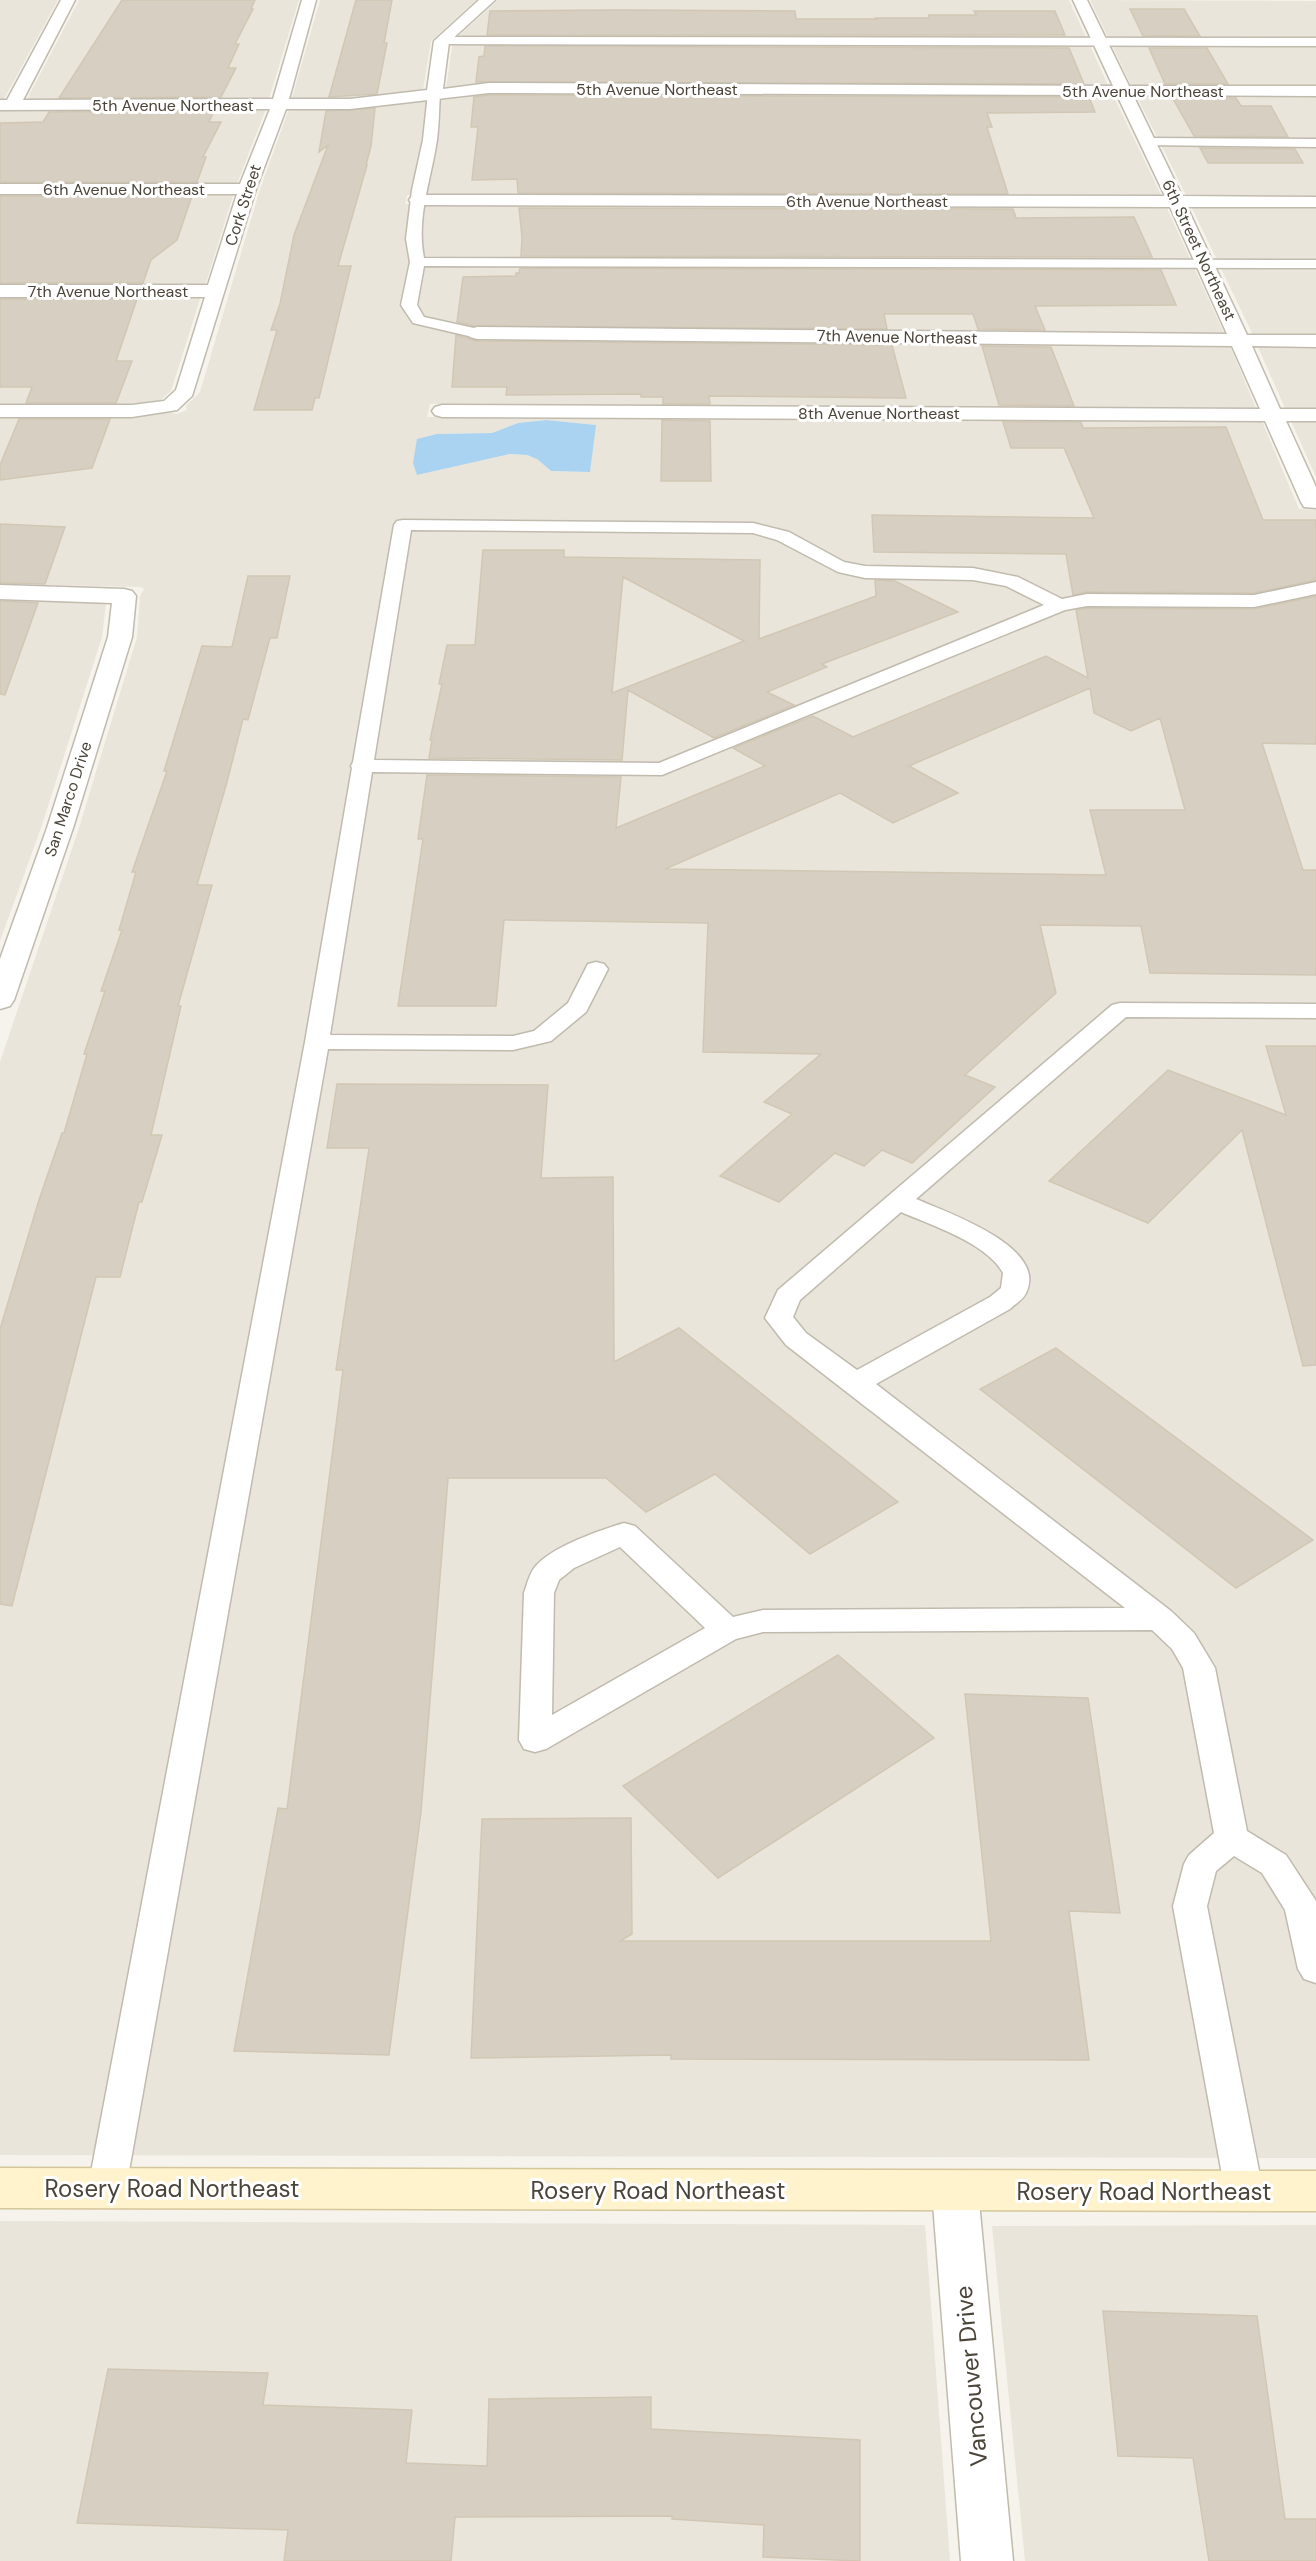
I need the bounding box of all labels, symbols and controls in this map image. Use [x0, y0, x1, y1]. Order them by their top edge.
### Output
street label: 5th Avenue Northeast [576, 79, 738, 100]
street label: 5th Avenue Northeast [1062, 81, 1224, 102]
street label: 5th Avenue Northeast [92, 95, 254, 116]
street label: Cork Street [220, 162, 266, 248]
street label: 6th Street Northeast [1157, 176, 1241, 324]
street label: 6th Avenue Northeast [43, 179, 205, 200]
street label: 6th Avenue Northeast [786, 191, 948, 212]
street label: 7th Avenue Northeast [28, 281, 188, 302]
street label: 7th Avenue Northeast [817, 325, 977, 349]
street label: 8th Avenue Northeast [798, 403, 960, 424]
street label: San Marco Drive [39, 739, 97, 859]
street label: Rosery Road Northeast [45, 2173, 299, 2204]
street label: Rosery Road Northeast [531, 2175, 785, 2206]
street label: Rosery Road Northeast [1017, 2176, 1271, 2207]
street label: Vancouver Drive [948, 2284, 994, 2468]

